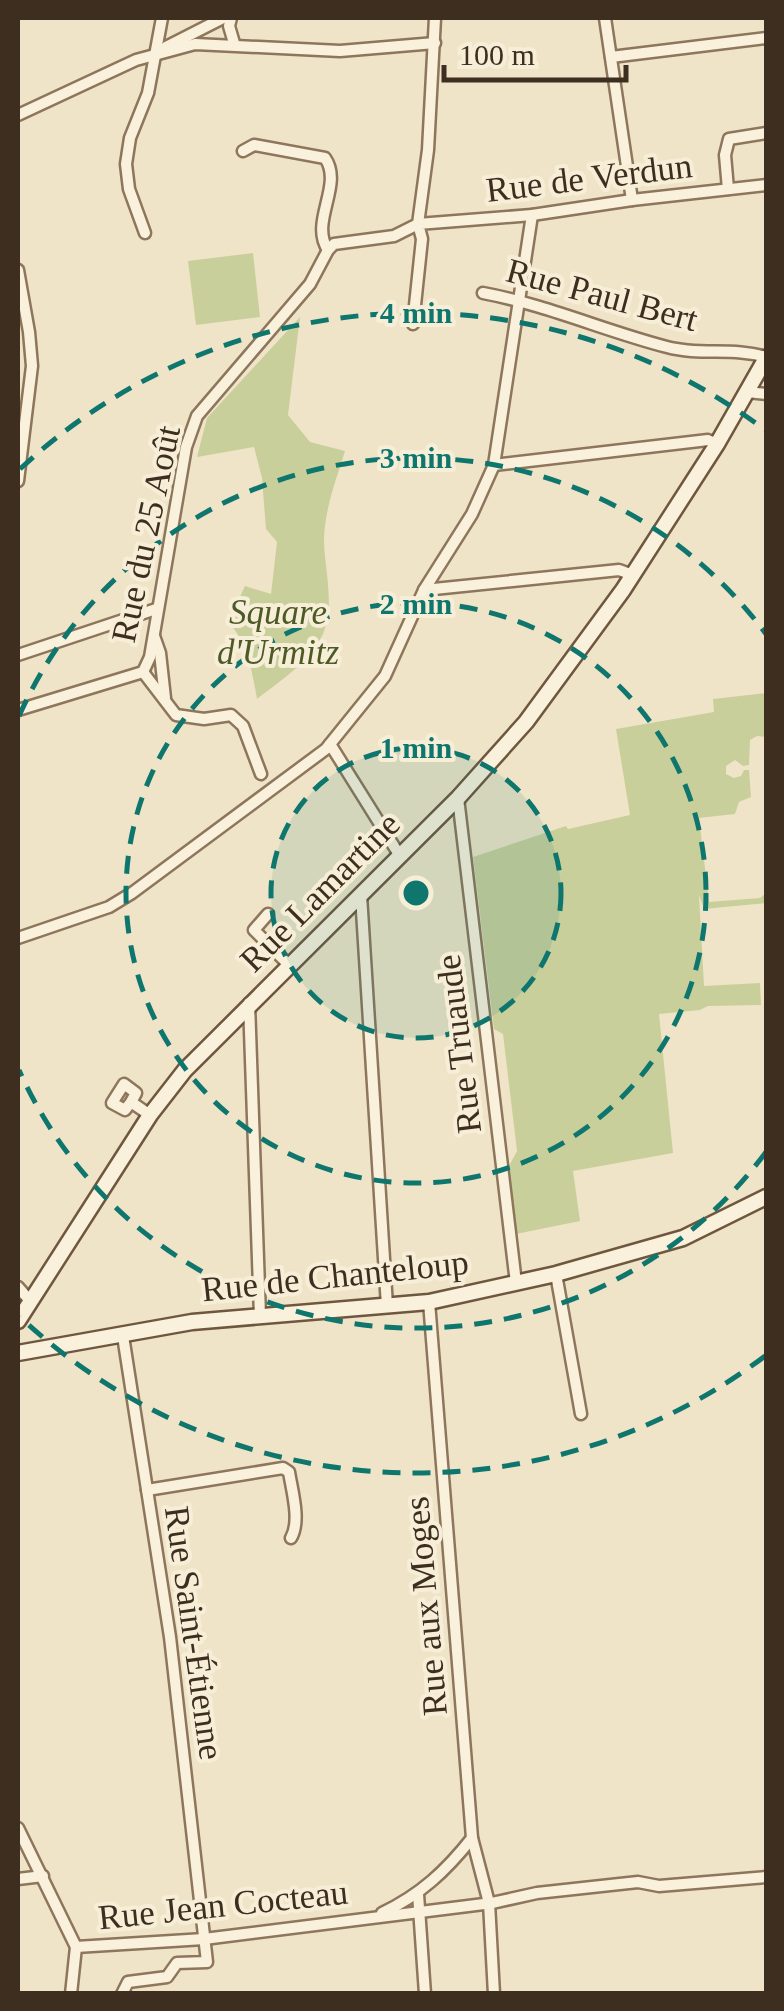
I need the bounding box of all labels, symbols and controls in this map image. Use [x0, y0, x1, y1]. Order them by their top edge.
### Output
scale bar [444, 20, 626, 82]
text: 100 m [459, 38, 535, 71]
street label: Rue de Verdun [484, 146, 694, 210]
street label: Rue Paul Bert [502, 251, 702, 339]
text: 4 min [380, 296, 453, 329]
street label: Rue du 25 Août [104, 422, 188, 646]
text: 3 min [380, 441, 453, 474]
text: 2 min [380, 587, 453, 620]
park label: Square d'Urmitz [217, 593, 339, 672]
text: 1 min [380, 731, 453, 764]
street label: Rue Lamartine [232, 804, 408, 980]
centre of rings [398, 875, 434, 911]
street label: Rue Truaude [429, 952, 489, 1136]
street label: Rue de Chanteloup [200, 1243, 470, 1309]
street label: Rue aux Moges [397, 1495, 455, 1717]
street label: Rue Saint-Étienne [157, 1504, 231, 1762]
street label: Rue Jean Cocteau [96, 1873, 350, 1937]

